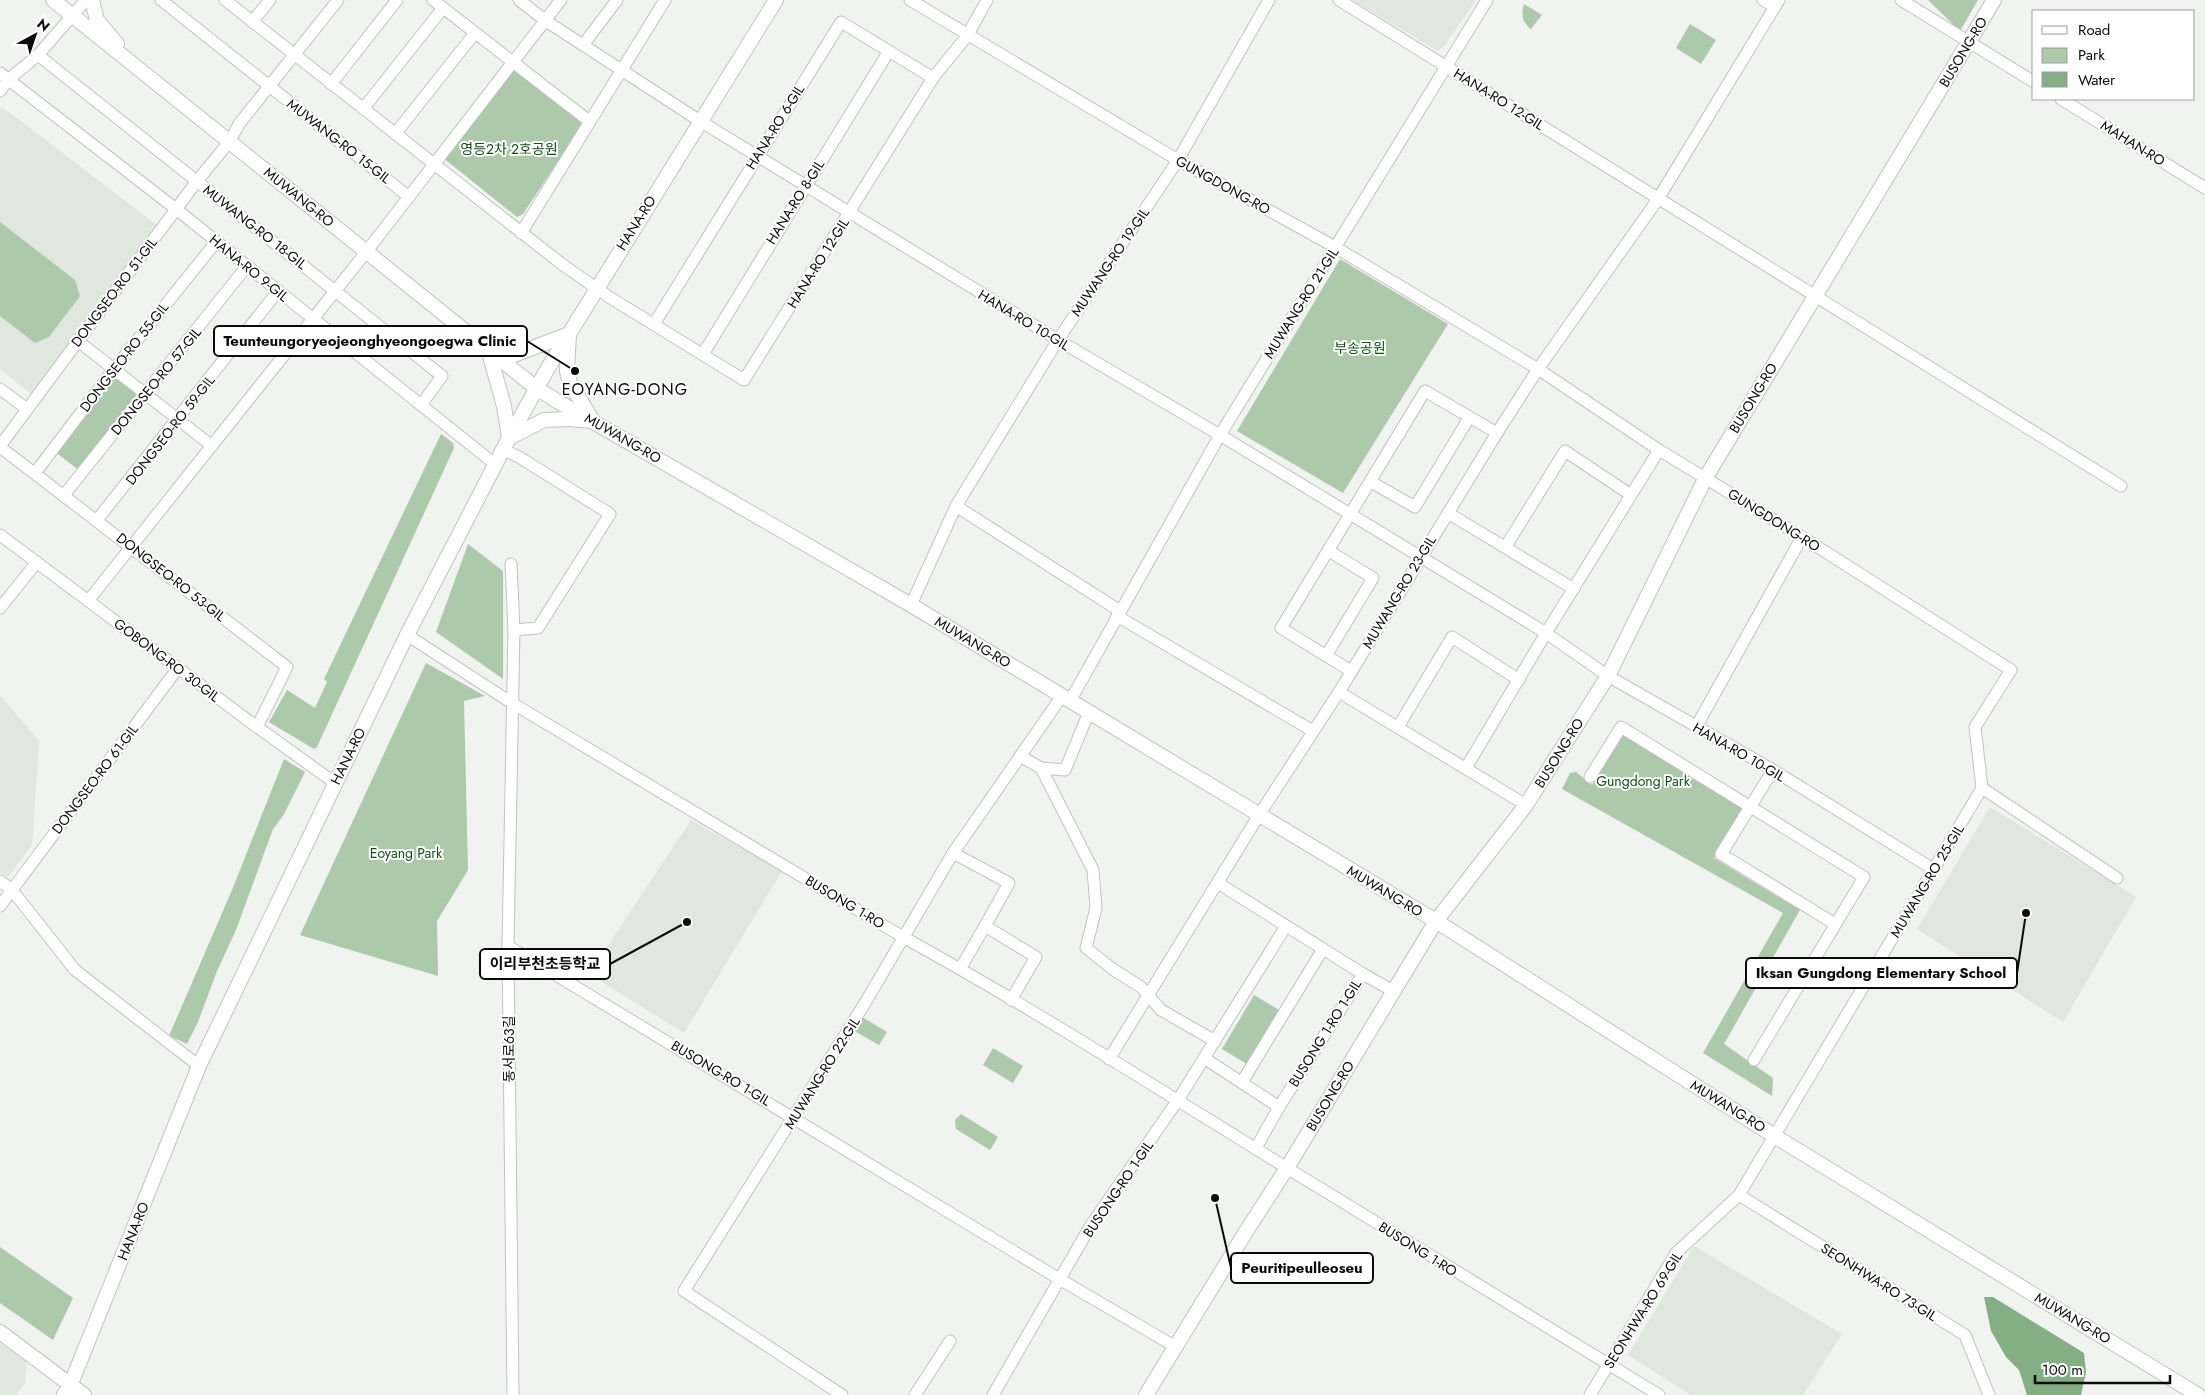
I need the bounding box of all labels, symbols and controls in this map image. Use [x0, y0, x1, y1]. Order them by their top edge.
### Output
north arrow [10, 10, 60, 60]
legend [2032, 10, 2195, 100]
street label: BUSONG-RO [1934, 13, 1992, 91]
text: N [33, 14, 54, 36]
text: Road [2078, 19, 2110, 41]
text: Park [2078, 44, 2105, 66]
street label: HANA-RO 12-GIL [1450, 63, 1549, 135]
text: Water [2078, 69, 2116, 91]
street label: HANA-RO 6-GIL [741, 80, 810, 173]
street label: MUWANG-RO 15-GIL [283, 94, 396, 188]
street label: MAHAN-RO [2097, 115, 2169, 171]
park label: 영등2차 2호공원 [460, 139, 558, 159]
street label: GUNGDONG-RO [1172, 151, 1274, 219]
street label: HANA-RO 8-GIL [761, 155, 829, 248]
street label: MUWANG-RO [260, 162, 338, 232]
street label: MUWANG-RO 18-GIL [199, 180, 312, 274]
street label: HANA-RO [611, 192, 661, 254]
street label: MUWANG-RO 19-GIL [1066, 203, 1154, 320]
street label: HANA-RO 12-GIL [782, 213, 854, 312]
street label: HANA-RO 9-GIL [205, 230, 294, 307]
street label: DONGSEO-RO 51-GIL [66, 233, 162, 351]
street label: MUWANG-RO 21-GIL [1259, 243, 1344, 362]
street label: HANA-RO 10-GIL [974, 285, 1074, 356]
street label: DONGSEO-RO 55-GIL [75, 297, 174, 416]
street label: DONGSEO-RO 57-GIL [106, 322, 206, 439]
callout: Teunteungoryeojeonghyeongoegwa Clinic [214, 326, 527, 356]
text: Teunteungoryeojeonghyeongoegwa Clinic [223, 330, 517, 352]
park label: 부송공원 [1334, 338, 1386, 358]
street label: BUSONG-RO [1724, 359, 1782, 437]
street label: DONGSEO-RO 59-GIL [121, 370, 220, 489]
district label: EOYANG-DONG [562, 378, 688, 401]
street label: MUWANG-RO [581, 408, 665, 468]
street label: GUNGDONG-RO [1724, 484, 1824, 556]
street label: DONGSEO-RO 53-GIL [112, 528, 230, 627]
street label: MUWANG-RO 23-GIL [1357, 531, 1441, 652]
street label: MUWANG-RO [931, 611, 1015, 673]
street label: GOBONG-RO 30-GIL [110, 613, 225, 707]
street label: BUSONG-RO [1530, 714, 1588, 792]
street label: HANA-RO 10-GIL [1689, 717, 1789, 787]
street label: DONGSEO-RO 61-GIL [47, 719, 143, 838]
street label: HANA-RO [326, 724, 370, 788]
park label: Gungdong Park [1596, 771, 1691, 791]
street label: MUWANG-RO 25-GIL [1885, 820, 1969, 941]
park label: Eoyang Park [370, 843, 443, 863]
street label: MUWANG-RO [1343, 860, 1427, 922]
street label: BUSONG 1-RO [802, 870, 888, 934]
callout: 이리부천초등학교 [480, 949, 610, 979]
text: 이리부천초등학교 [490, 953, 600, 975]
callout: Iksan Gungdong Elementary School [1746, 958, 2017, 988]
text: Iksan Gungdong Elementary School [1756, 962, 2006, 984]
street label: BUSONG 1-RO 1-GIL [1284, 975, 1367, 1091]
street label: MUWANG-RO 22-GIL [779, 1012, 865, 1133]
street label: 동서로63길 [499, 1015, 519, 1083]
street label: BUSONG-RO 1-GIL [667, 1035, 775, 1111]
street label: BUSONG-RO [1301, 1057, 1359, 1135]
street label: MUWANG-RO [1687, 1075, 1769, 1137]
street label: BUSONG-RO 1-GIL [1078, 1136, 1158, 1241]
street label: HANA-RO [112, 1199, 154, 1263]
street label: BUSONG 1-RO [1375, 1217, 1461, 1281]
street label: SEONHWA-RO 73-GIL [1817, 1238, 1942, 1326]
street label: SEONHWA-RO 69-GIL [1599, 1247, 1688, 1372]
callout: Peuritipeulleoseu [1231, 1253, 1373, 1283]
text: Peuritipeulleoseu [1241, 1257, 1363, 1279]
street label: MUWANG-RO [2031, 1287, 2115, 1349]
scale bar [2035, 1352, 2170, 1384]
text: 100 m [2042, 1359, 2083, 1381]

